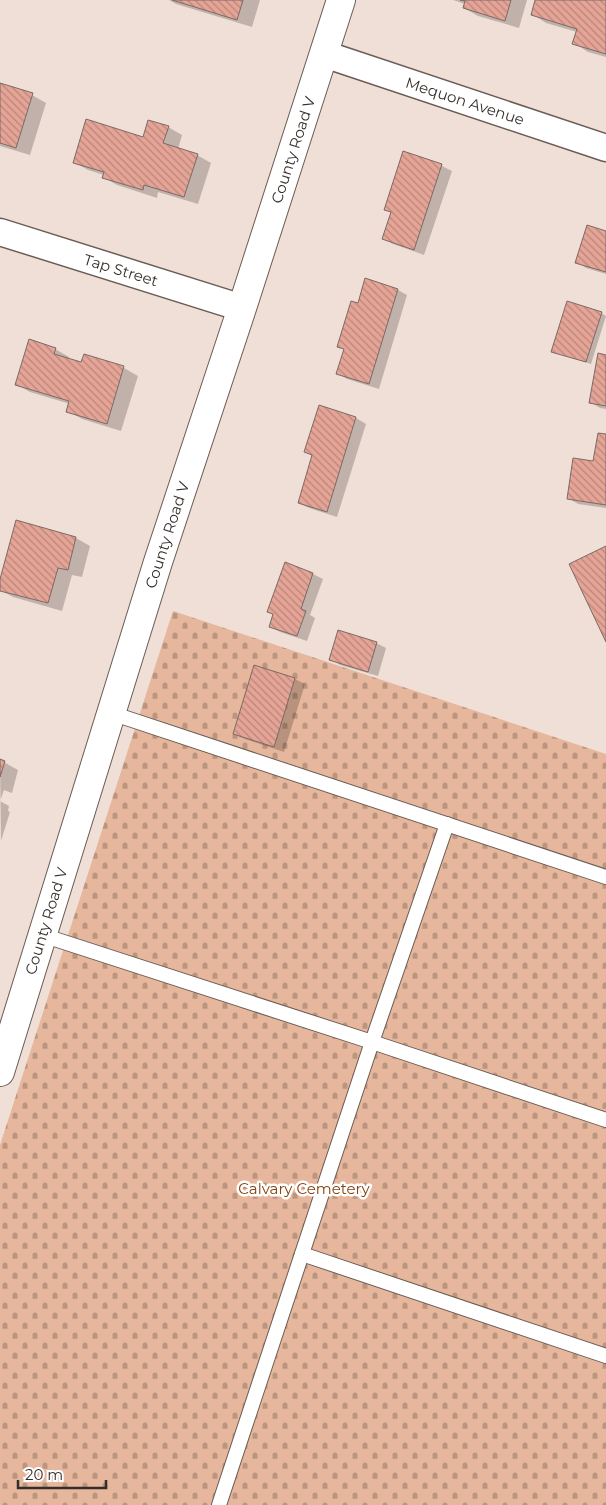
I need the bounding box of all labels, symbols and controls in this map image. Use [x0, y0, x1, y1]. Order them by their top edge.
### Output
street label: Mequon Avenue [403, 73, 527, 129]
street label: County Road V [267, 94, 319, 206]
street label: Tap Street [82, 250, 160, 290]
street label: County Road V [141, 479, 193, 591]
street label: County Road V [21, 865, 71, 977]
park label: Calvary Cemetery [238, 1179, 371, 1198]
scale bar [18, 1458, 105, 1490]
text: 20 m [25, 1465, 63, 1484]

